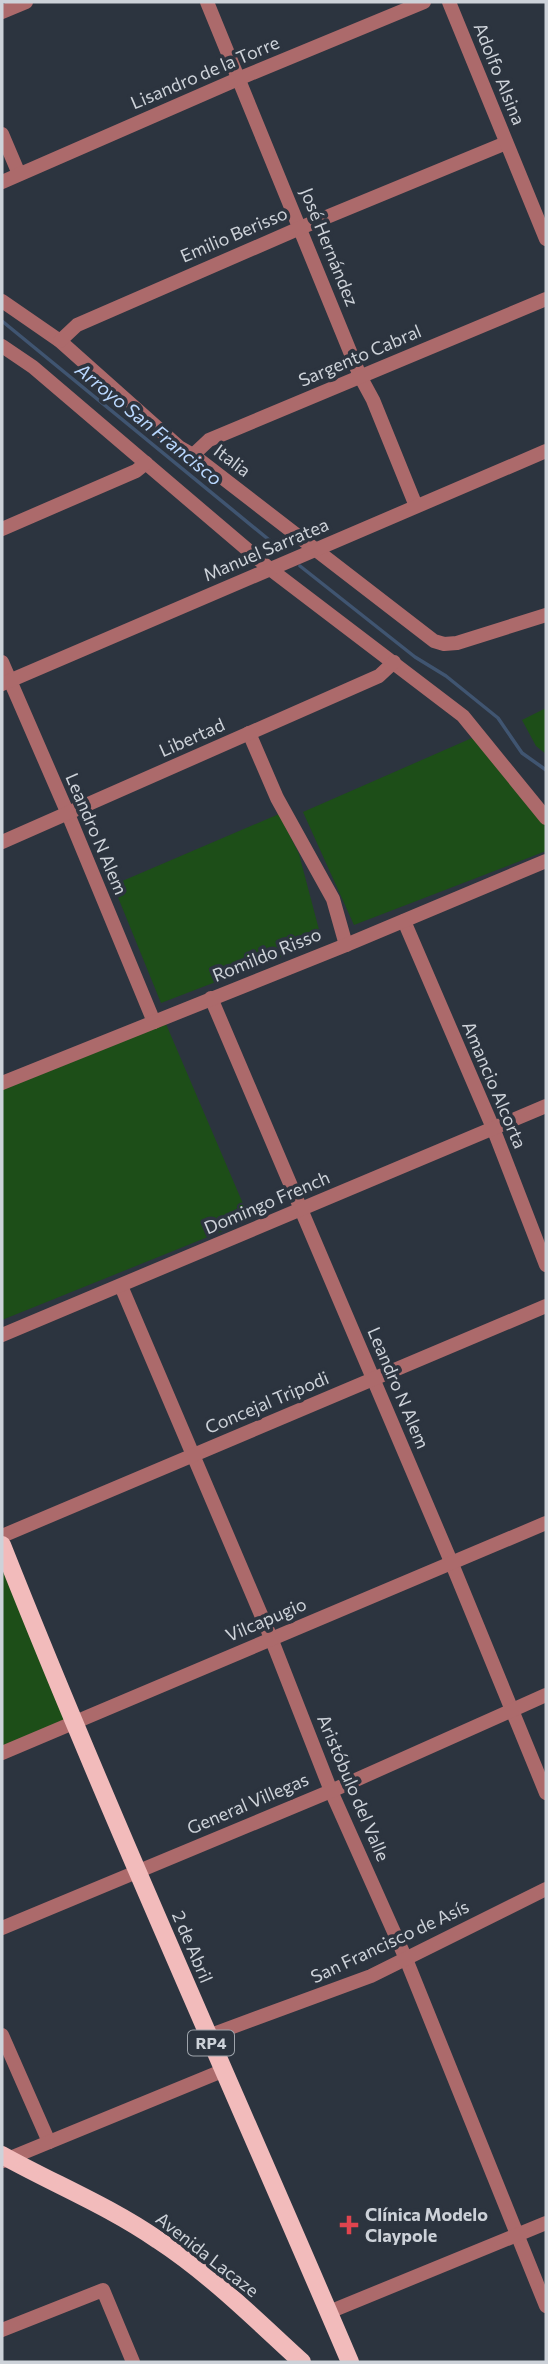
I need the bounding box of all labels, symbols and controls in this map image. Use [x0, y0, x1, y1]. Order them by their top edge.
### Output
street label: Adolfo Alsina [469, 19, 530, 128]
street label: Lisandro de la Torre [127, 31, 282, 113]
street label: José Hernández [296, 184, 364, 309]
street label: Emilio Berisso [177, 202, 291, 267]
street label: Sargento Cabral [295, 319, 424, 391]
water label: Arroyo San Francisco [71, 357, 227, 490]
street label: Italia [210, 439, 255, 481]
street label: Manuel Sarratea [200, 513, 332, 585]
street label: Libertad [155, 713, 228, 761]
street label: Leandro N Alem [61, 769, 132, 898]
street label: Romildo Risso [209, 922, 324, 986]
street label: Amancio Alcorta [458, 1018, 532, 1152]
street label: Domingo French [200, 1166, 333, 1238]
street label: Leandro N Alem [363, 1323, 434, 1452]
street label: Concejal Tripodi [202, 1366, 332, 1438]
street label: Vilcapugio [222, 1592, 309, 1646]
street label: Aristóbulo del Valle [313, 1711, 395, 1864]
street label: General Villegas [184, 1768, 312, 1839]
street label: San Francisco de Asís [307, 1895, 472, 1987]
street label: 2 de Abril [168, 1907, 218, 1986]
road number: RP4 [188, 2030, 234, 2056]
place label: Clínica Modelo Claypole [365, 2203, 488, 2246]
street label: Avenida Lacaze [152, 2207, 264, 2301]
marker: Clínica Modelo Claypole [339, 2215, 359, 2235]

